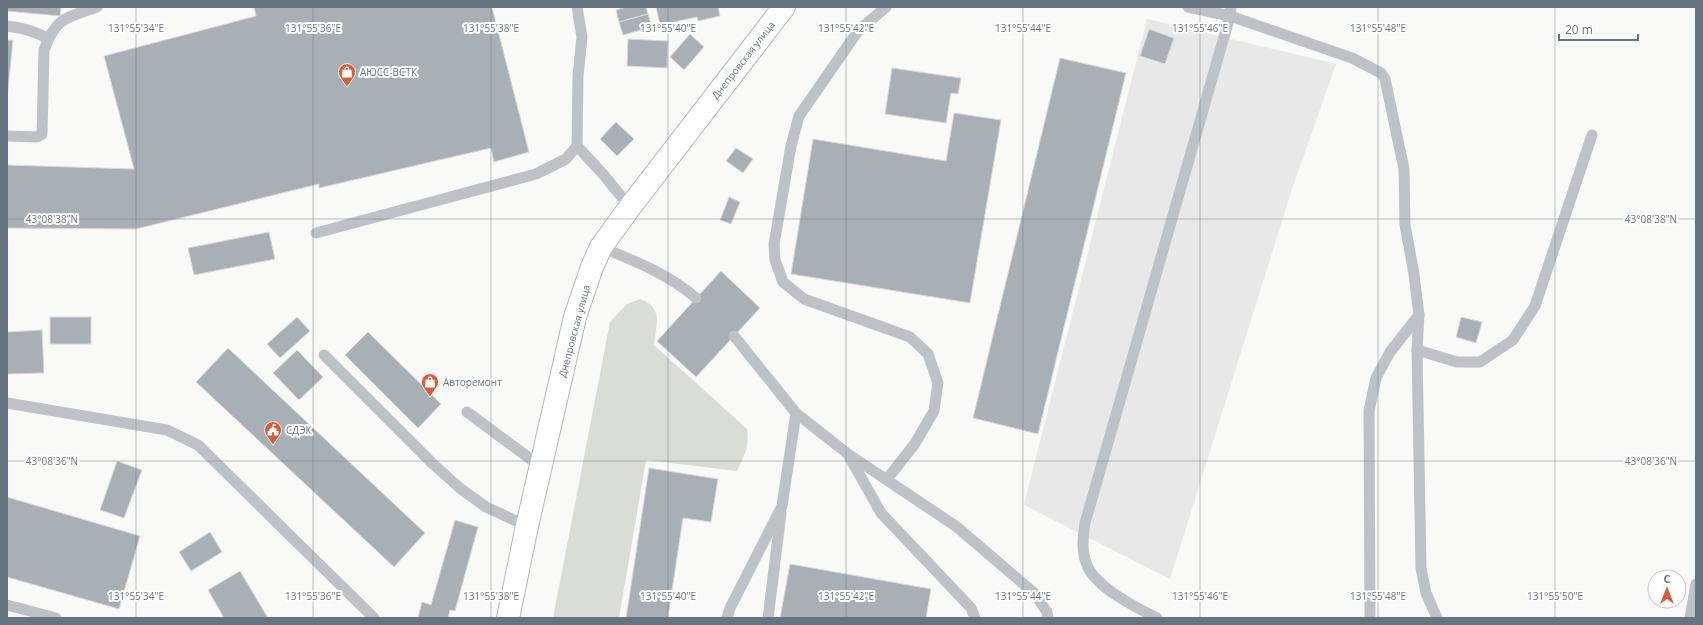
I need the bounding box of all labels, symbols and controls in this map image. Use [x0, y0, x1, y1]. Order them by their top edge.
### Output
scale bar [1559, 16, 1638, 42]
street label: Днепровская улица [708, 18, 778, 102]
text: 131°55'34"E [108, 21, 164, 35]
text: 131°55'36"E [285, 21, 341, 35]
text: 131°55'38"E [463, 21, 519, 35]
text: 131°55'40"E [640, 21, 696, 35]
text: 131°55'42"E [818, 21, 874, 35]
text: 131°55'44"E [995, 21, 1051, 35]
text: 131°55'46"E [1172, 21, 1228, 35]
text: 131°55'48"E [1350, 21, 1406, 35]
text: 20 m [1565, 21, 1593, 38]
shop icon: АЮСС-ВСТК [337, 62, 357, 87]
place label: АЮСС-ВСТК [360, 65, 418, 79]
text: 43°08'38"N [26, 212, 78, 226]
text: 43°08'38"N [1625, 212, 1677, 226]
street label: Днепровская улица [555, 283, 593, 379]
shop icon: Авторемонт [420, 372, 440, 397]
place label: Авторемонт [443, 375, 502, 389]
public building icon: СДЭК [263, 420, 283, 445]
place label: СДЭК [286, 423, 312, 437]
text: 43°08'36"N [26, 454, 78, 468]
text: 43°08'36"N [1625, 454, 1677, 468]
north arrow [1647, 569, 1687, 609]
text: С [1663, 571, 1671, 586]
text: 131°55'34"E [108, 589, 164, 603]
text: 131°55'36"E [285, 589, 341, 603]
text: 131°55'38"E [463, 589, 519, 603]
text: 131°55'40"E [640, 589, 696, 603]
text: 131°55'42"E [818, 589, 874, 603]
text: 131°55'44"E [995, 589, 1051, 603]
text: 131°55'46"E [1172, 589, 1228, 603]
text: 131°55'48"E [1350, 589, 1406, 603]
text: 131°55'50"E [1527, 589, 1583, 603]

